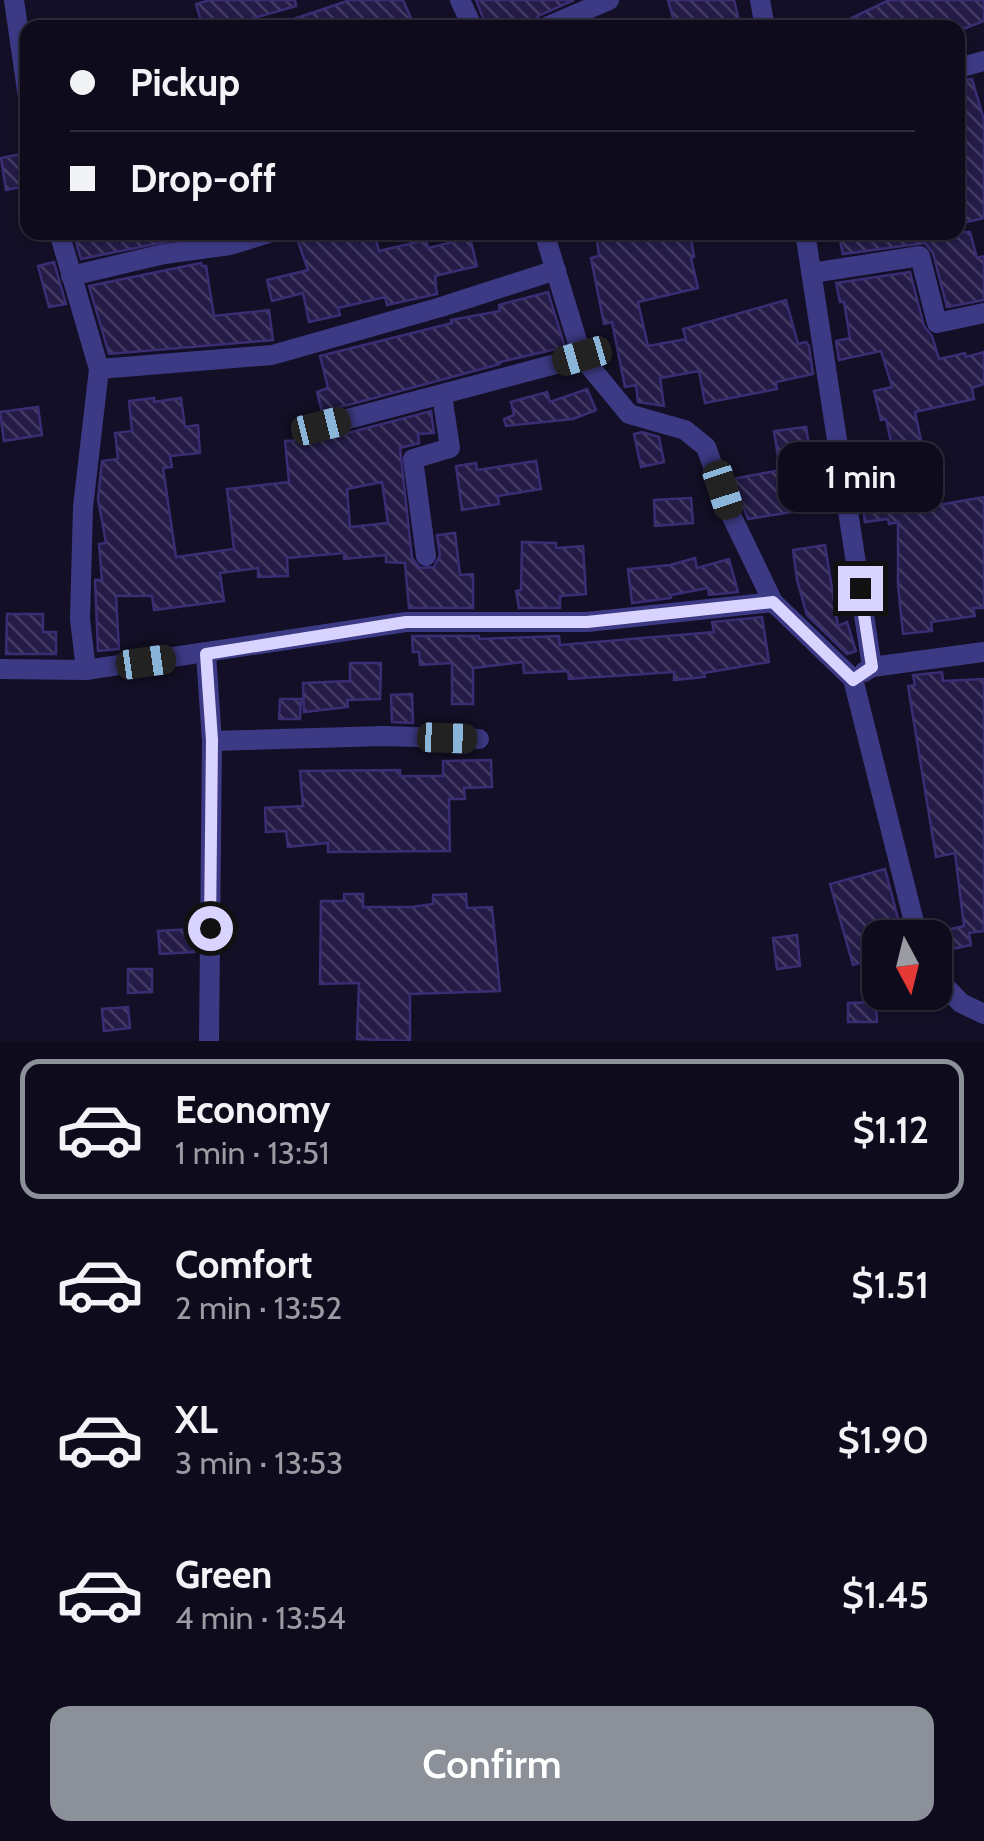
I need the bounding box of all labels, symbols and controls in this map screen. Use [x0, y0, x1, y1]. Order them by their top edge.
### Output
text: Pickup [130, 59, 240, 106]
text: Drop-off [130, 155, 276, 202]
car [549, 333, 615, 379]
car [288, 404, 354, 448]
callout: 1 min [778, 443, 942, 513]
car [699, 457, 747, 523]
text: 1 min [825, 457, 896, 496]
route end [838, 566, 883, 611]
car [114, 643, 178, 681]
car [416, 722, 478, 754]
route start [188, 906, 233, 951]
north arrow [862, 920, 952, 1010]
map controls [862, 920, 952, 1010]
icon: car [55, 1084, 145, 1174]
text: Economy [175, 1086, 330, 1133]
text: $1.12 [852, 1106, 929, 1153]
text: 1 min · 13:51 [175, 1133, 330, 1172]
icon: car [55, 1239, 145, 1329]
text: Comfort [175, 1241, 312, 1288]
text: $1.51 [851, 1261, 929, 1308]
text: 2 min · 13:52 [175, 1288, 342, 1327]
icon: car [55, 1394, 145, 1484]
text: XL [175, 1396, 218, 1443]
text: $1.90 [837, 1416, 929, 1463]
text: 3 min · 13:53 [175, 1443, 343, 1482]
icon: car [55, 1549, 145, 1639]
text: Green [175, 1551, 272, 1598]
text: $1.45 [842, 1571, 929, 1618]
text: 4 min · 13:54 [175, 1598, 346, 1637]
button: Confirm [50, 1706, 934, 1821]

